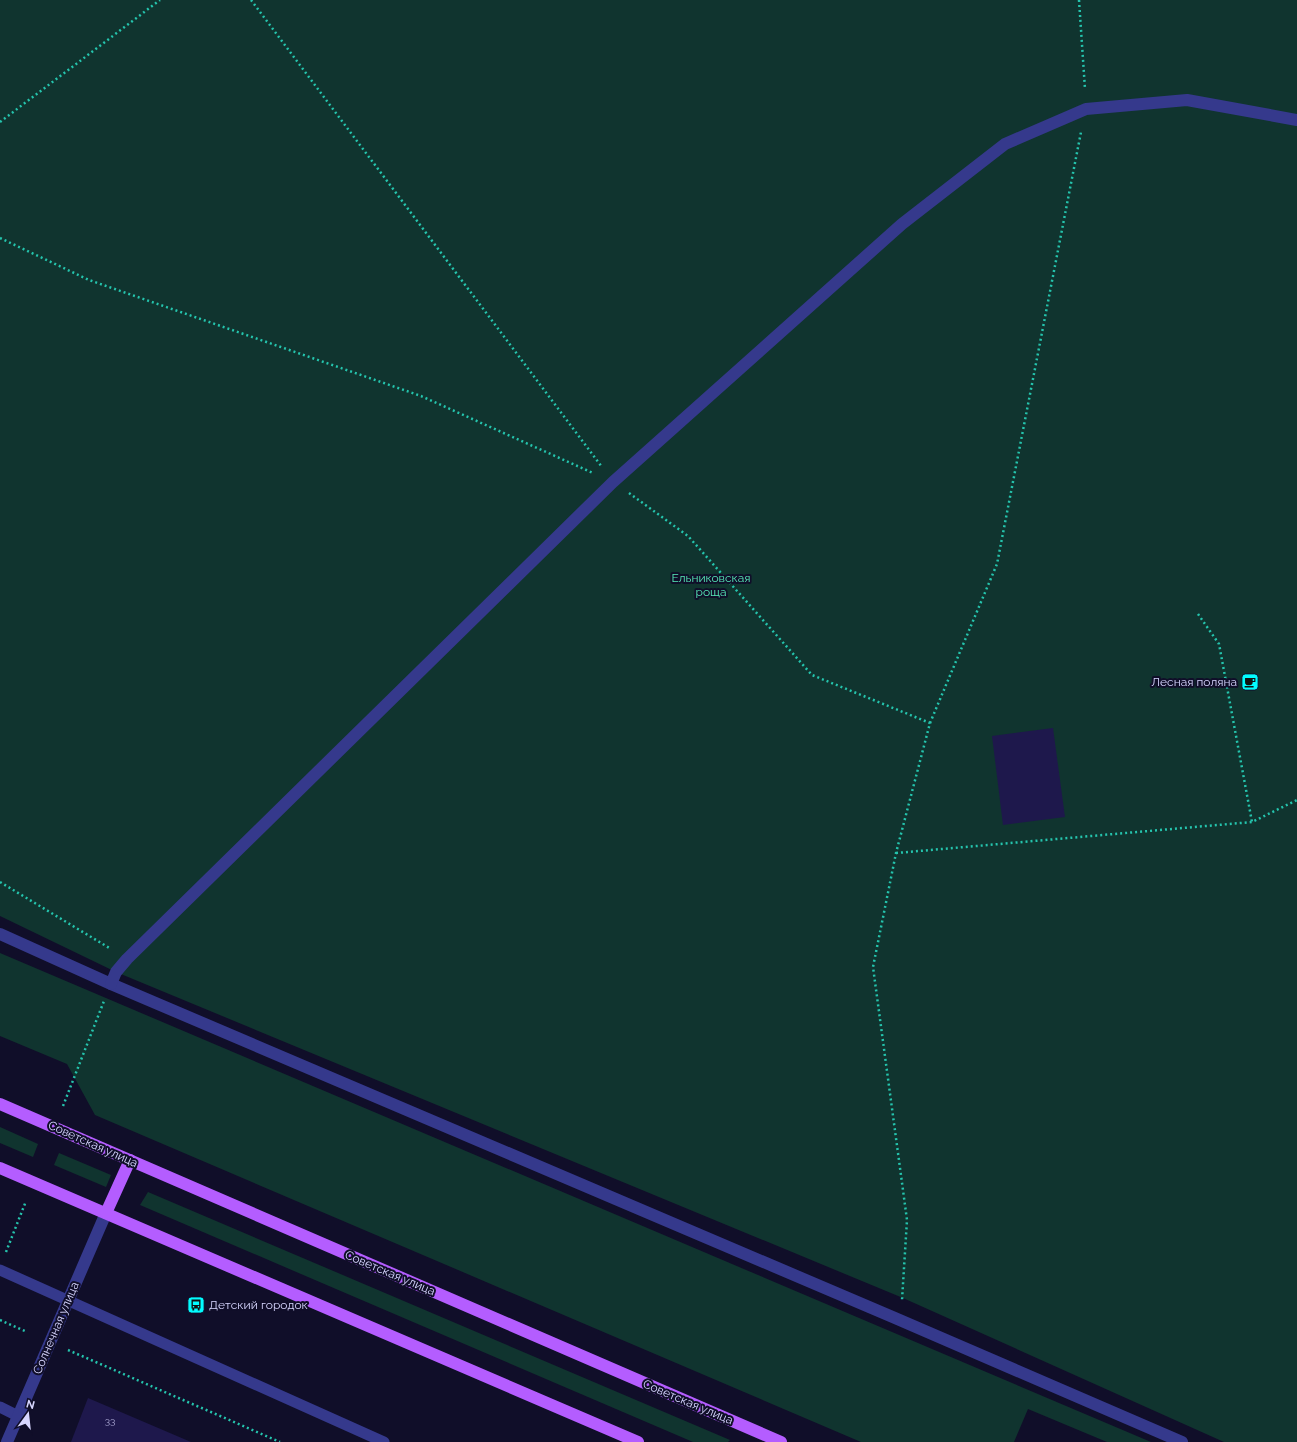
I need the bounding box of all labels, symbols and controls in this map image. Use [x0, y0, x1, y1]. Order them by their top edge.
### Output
park label: Ельниковская роща [671, 571, 751, 599]
cafe icon: Лесная поляна [1240, 672, 1260, 692]
place label: Лесная поляна [1151, 675, 1237, 689]
street label: Советская улица [46, 1118, 140, 1170]
street label: Советская улица [343, 1248, 437, 1298]
street label: Солнечная улица [30, 1280, 82, 1376]
bus stop icon: Детский городок [186, 1295, 206, 1315]
place label: Детский городок [209, 1298, 308, 1312]
street label: Советская улица [641, 1377, 735, 1427]
north arrow [8, 1394, 48, 1434]
text: N [25, 1397, 36, 1412]
house number: 33 [105, 1415, 115, 1426]

